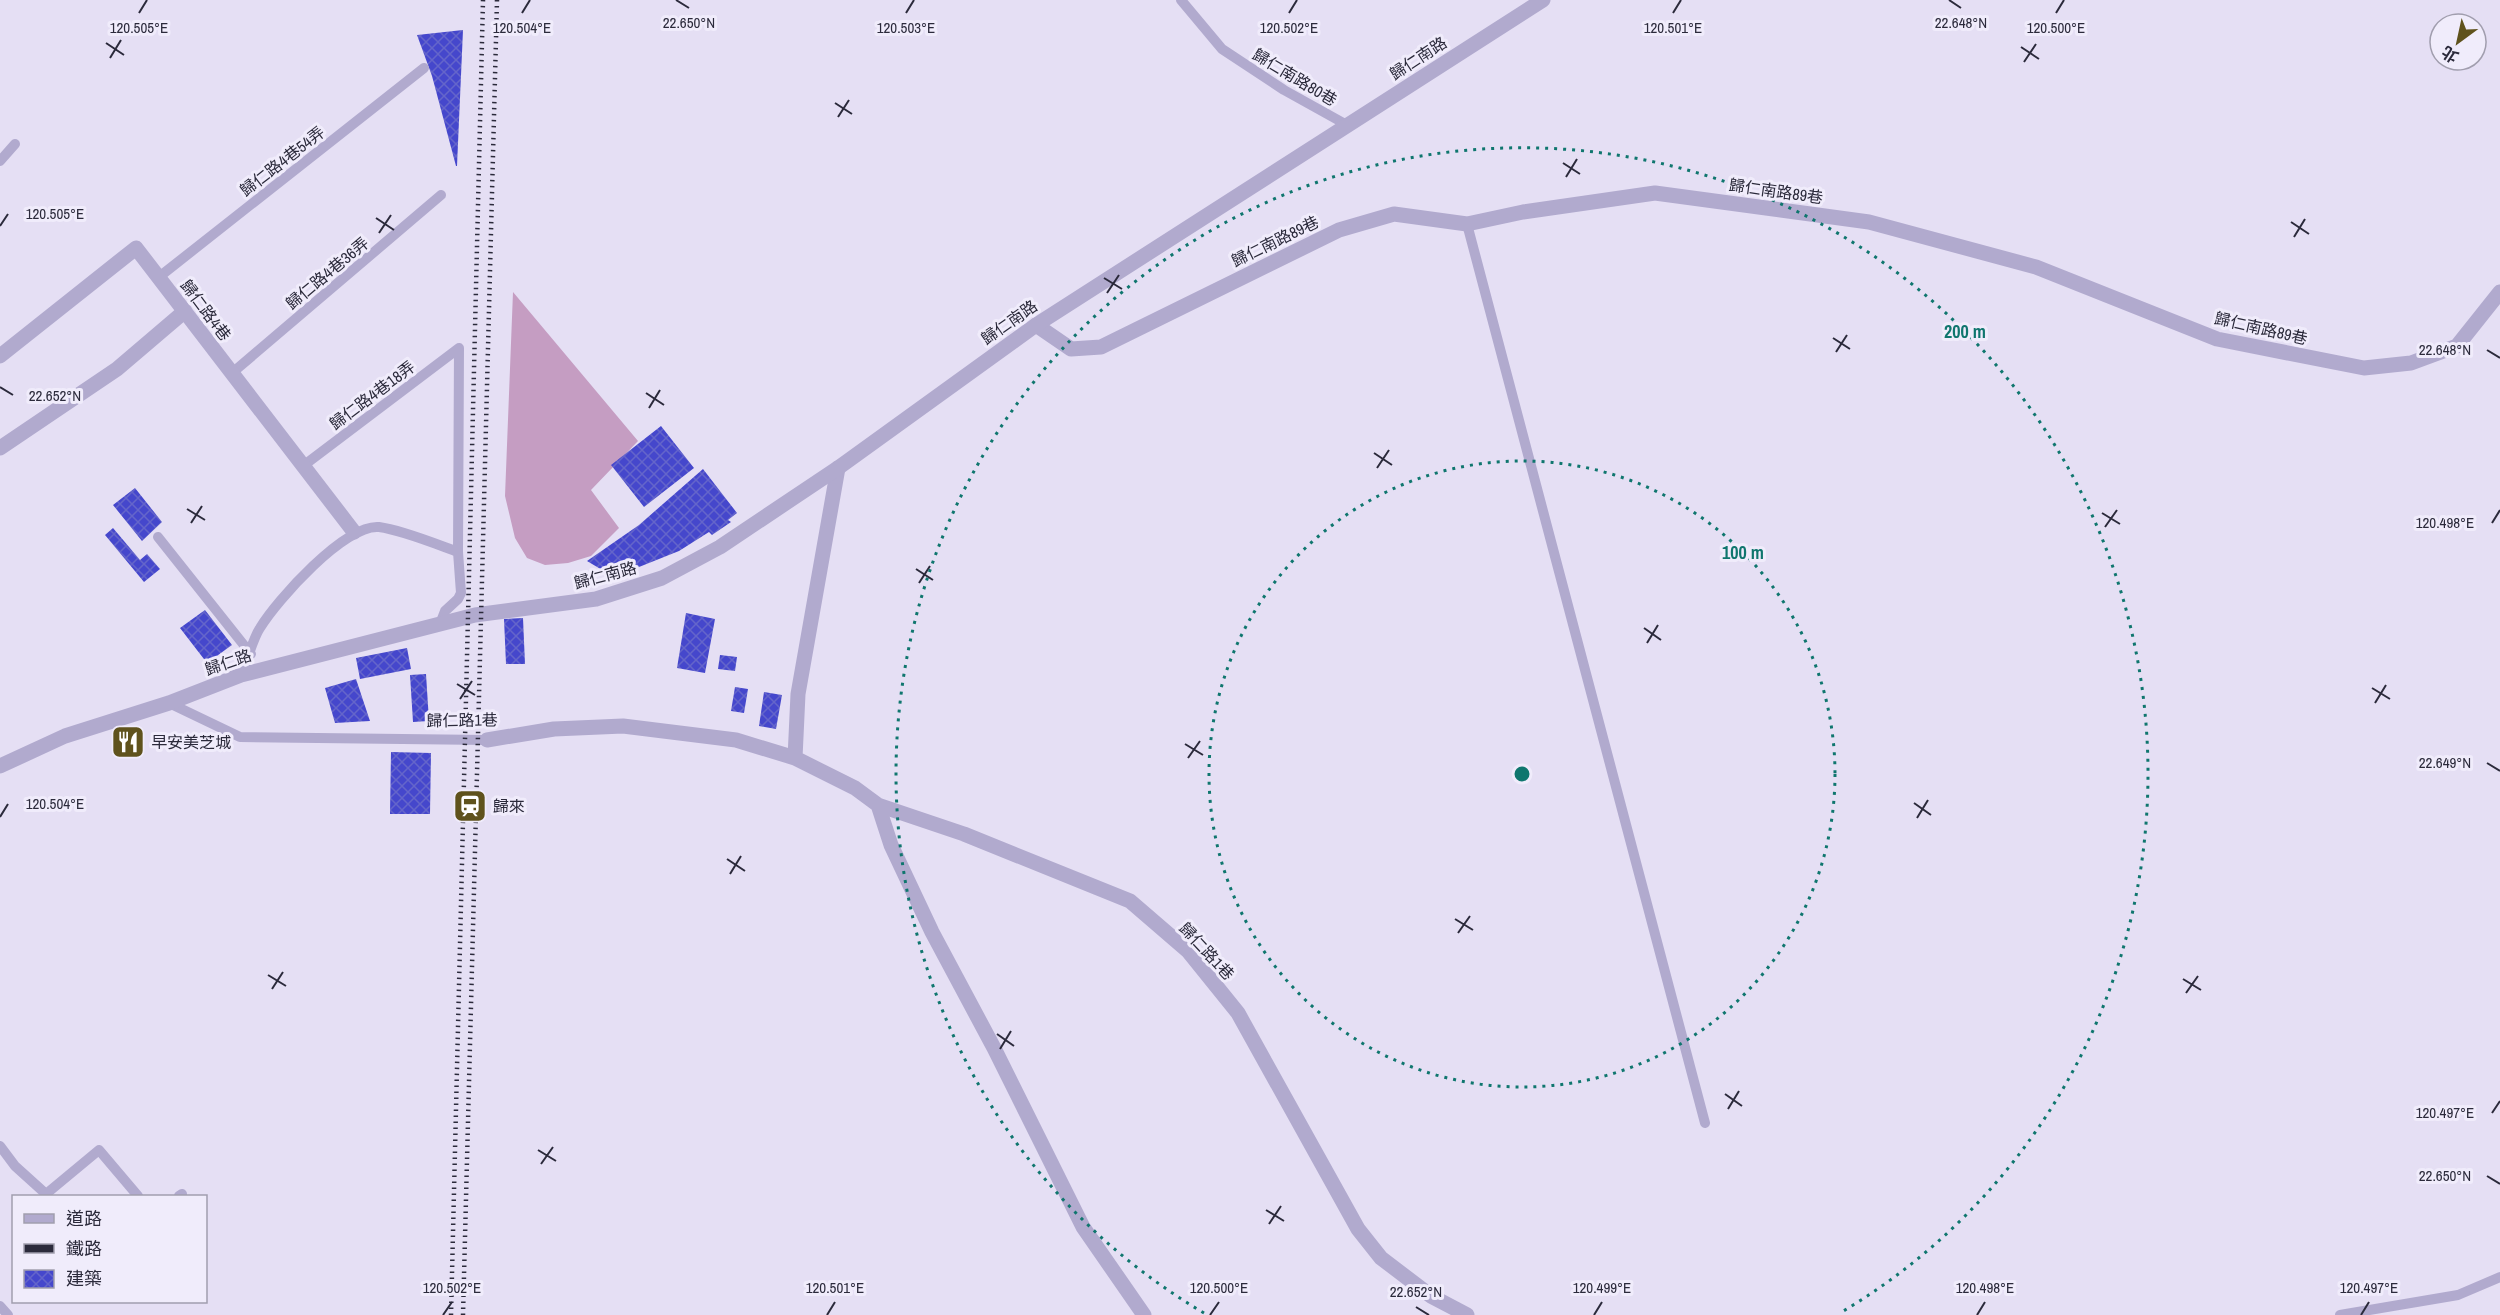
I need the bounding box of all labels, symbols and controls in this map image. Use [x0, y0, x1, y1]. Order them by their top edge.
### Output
text: 22.650°N [663, 12, 715, 33]
text: 22.648°N [1935, 12, 1987, 33]
north arrow [2428, 12, 2488, 72]
text: 120.505°E [110, 17, 168, 38]
text: 120.504°E [493, 17, 551, 38]
text: 120.503°E [877, 17, 935, 38]
text: 120.502°E [1260, 17, 1318, 38]
text: 120.501°E [1644, 17, 1702, 38]
text: 120.500°E [2027, 17, 2085, 38]
street label: 歸仁南路 [1385, 31, 1451, 85]
text: 北 [2437, 41, 2463, 68]
street label: 歸仁南路80巷 [1249, 43, 1341, 111]
street label: 歸仁路4巷54弄 [235, 121, 329, 201]
street label: 歸仁南路89巷 [1728, 174, 1824, 208]
text: 120.505°E [26, 203, 84, 224]
street label: 歸仁南路89巷 [1228, 210, 1322, 272]
street label: 歸仁路4巷36弄 [281, 232, 373, 314]
street label: 歸仁路4巷 [176, 275, 236, 345]
street label: 歸仁南路 [976, 295, 1042, 349]
street label: 歸仁南路89巷 [2212, 307, 2310, 349]
text: 200 m [1944, 319, 1986, 344]
text: 22.648°N [2419, 339, 2471, 360]
street label: 歸仁路4巷18弄 [325, 356, 419, 434]
text: 22.652°N [29, 385, 81, 406]
text: 120.498°E [2416, 512, 2474, 533]
text: 100 m [1722, 540, 1764, 565]
street label: 歸仁南路 [571, 556, 639, 594]
street label: 歸仁路 [202, 644, 254, 680]
street label: 歸仁路1巷 [426, 708, 498, 732]
restaurant icon: 早安美芝城 [110, 724, 146, 760]
place label: 早安美芝城 [151, 731, 231, 753]
text: 22.649°N [2419, 752, 2471, 773]
centre of rings [1512, 764, 1532, 784]
station icon: 歸來 [452, 788, 488, 824]
text: 120.504°E [26, 793, 84, 814]
place label: 歸來 [493, 795, 525, 817]
street label: 歸仁路1巷 [1175, 917, 1239, 985]
text: 120.497°E [2416, 1102, 2474, 1123]
text: 22.650°N [2419, 1165, 2471, 1186]
legend [12, 1195, 207, 1303]
text: 道路 [66, 1206, 102, 1231]
text: 鐵路 [66, 1236, 102, 1261]
text: 建築 [66, 1266, 102, 1291]
text: 120.502°E [423, 1277, 481, 1298]
text: 120.501°E [806, 1277, 864, 1298]
text: 120.500°E [1190, 1277, 1248, 1298]
text: 120.499°E [1573, 1277, 1631, 1298]
text: 120.498°E [1956, 1277, 2014, 1298]
text: 120.497°E [2340, 1277, 2398, 1298]
text: 22.652°N [1390, 1281, 1442, 1302]

